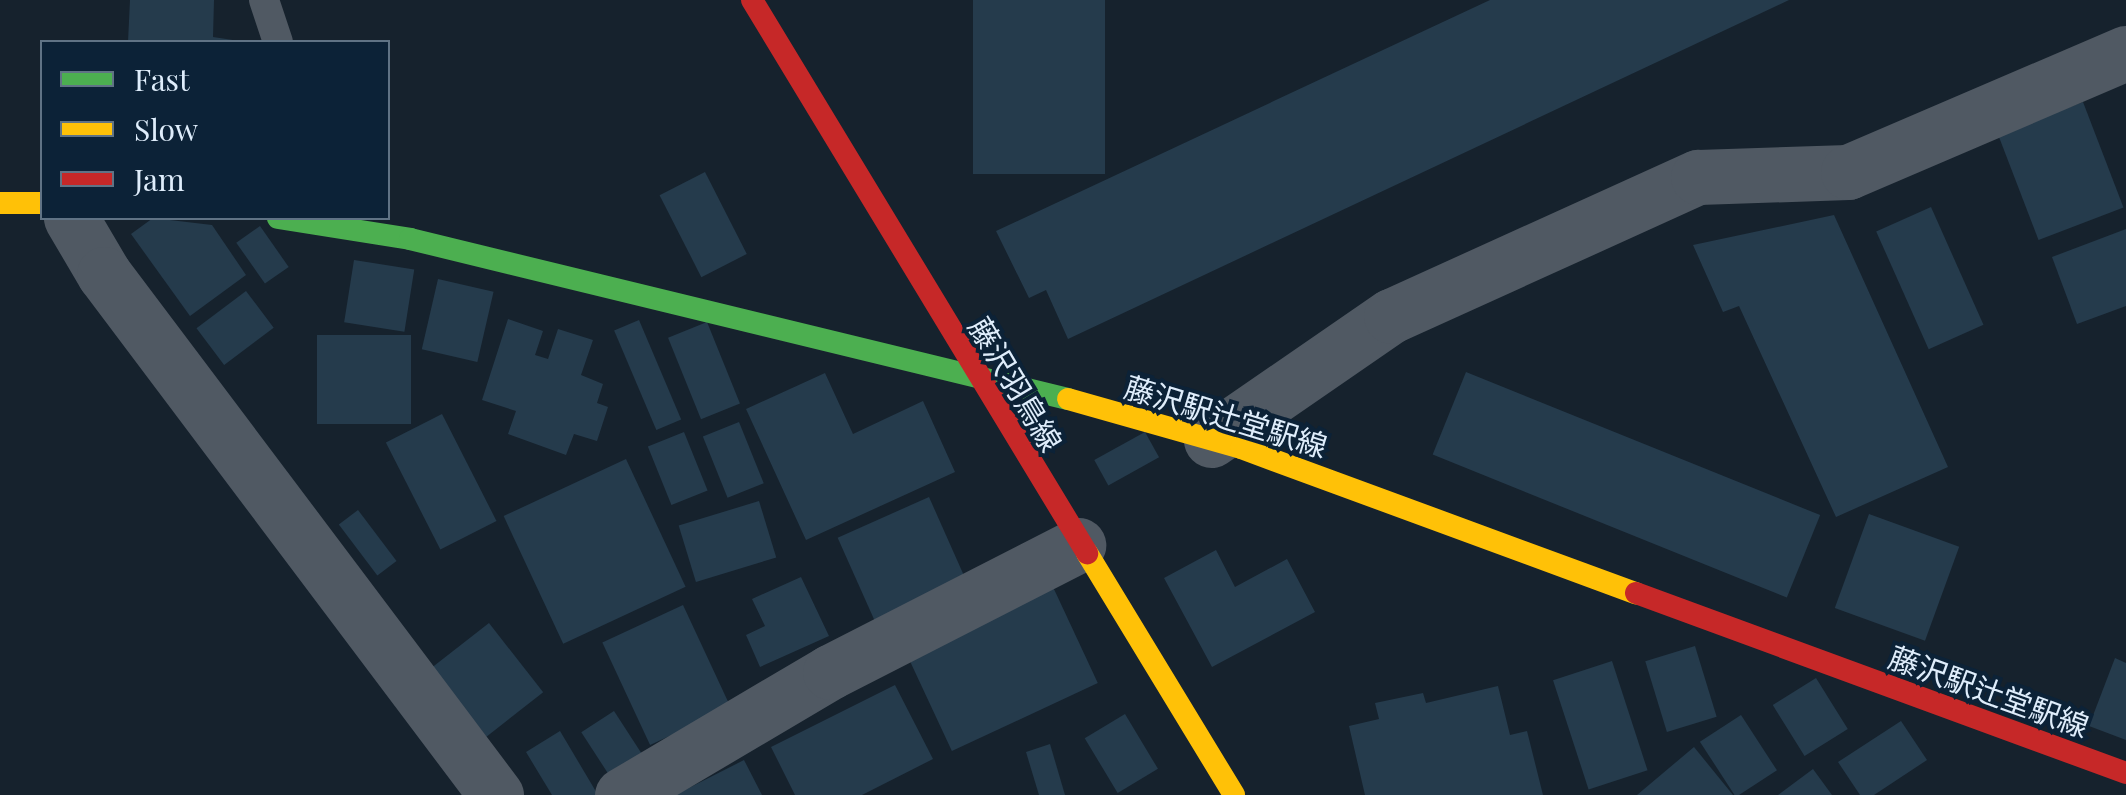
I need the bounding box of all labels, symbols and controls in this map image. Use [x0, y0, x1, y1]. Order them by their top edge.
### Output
legend [40, 40, 390, 220]
text: Fast [134, 59, 190, 99]
text: Slow [134, 109, 198, 149]
text: Jam [134, 159, 185, 199]
street label: 藤沢羽鳥線 [962, 310, 1070, 458]
street label: 藤沢駅辻堂駅線 [1120, 368, 1332, 464]
street label: 藤沢駅辻堂駅線 [1884, 638, 2094, 744]

